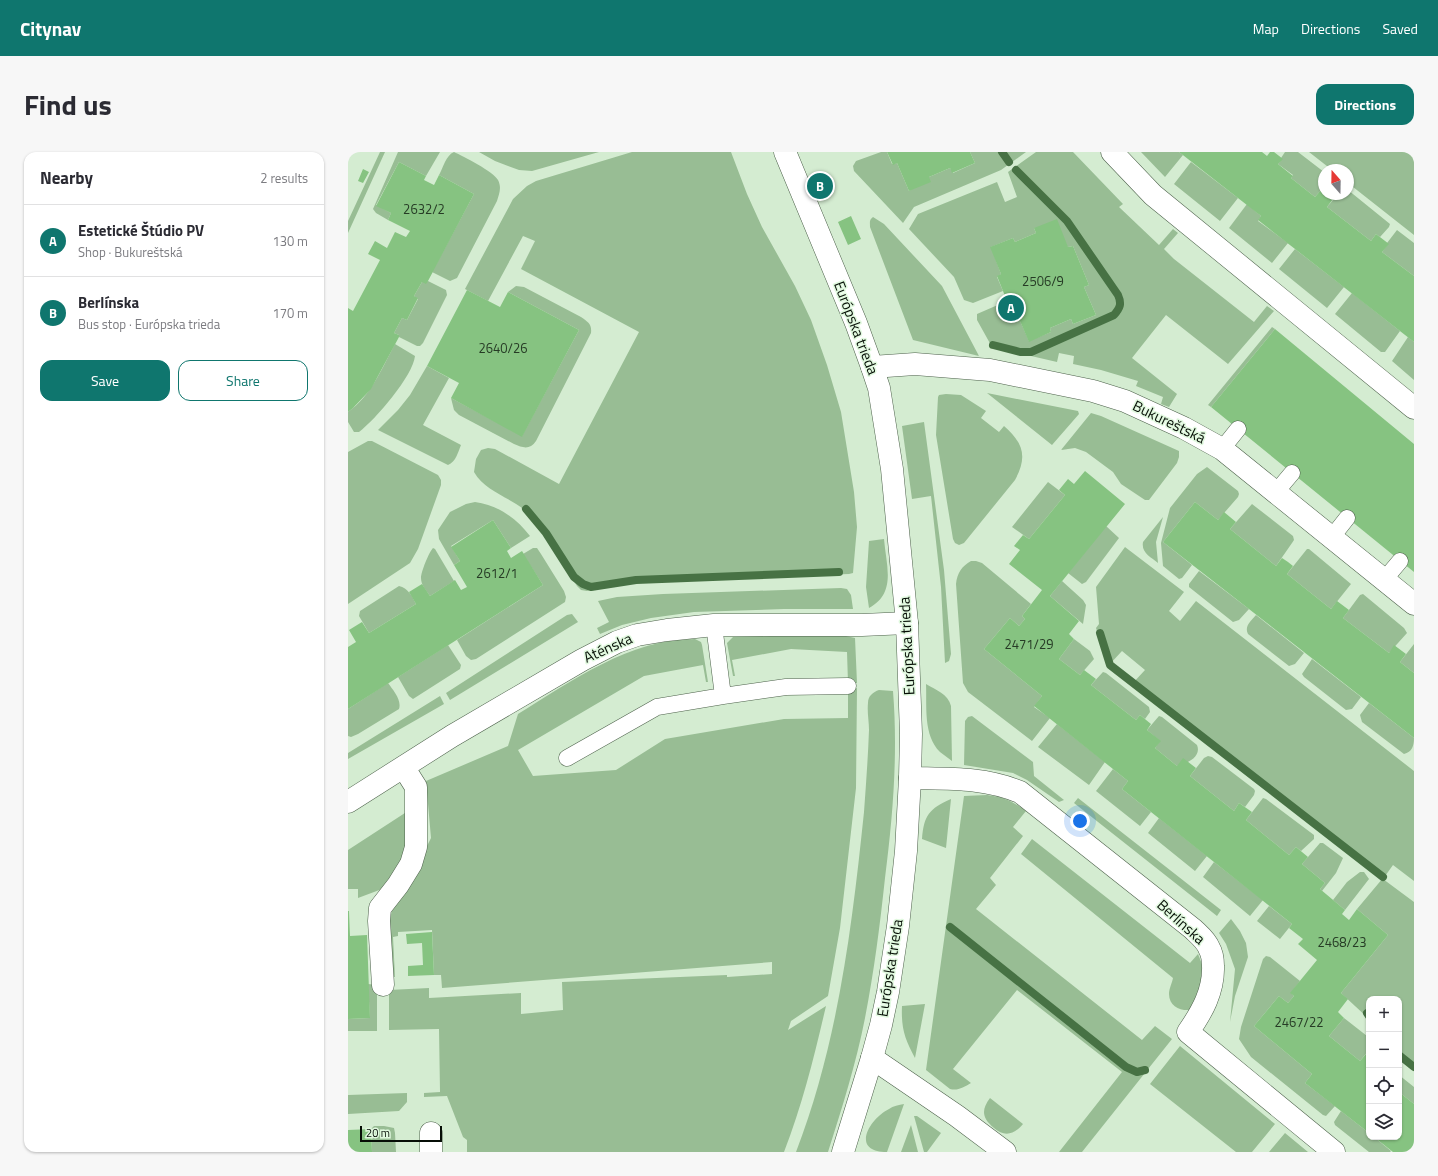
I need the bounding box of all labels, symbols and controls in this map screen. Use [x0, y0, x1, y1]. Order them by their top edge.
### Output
text: Citynav [20, 14, 81, 43]
text: Map [1253, 18, 1279, 39]
text: Directions [1301, 18, 1360, 39]
text: Saved [1382, 18, 1418, 39]
text: Find us [24, 83, 112, 126]
button: Directions [1316, 84, 1414, 125]
north arrow [1318, 164, 1354, 200]
text: Nearby [40, 165, 93, 191]
text: 2 results [260, 168, 308, 188]
pin: B [807, 171, 833, 201]
house number: 2632/2 [403, 199, 445, 219]
text: Estetické Štúdio PV [78, 219, 204, 242]
text: A [49, 231, 57, 251]
text: 130 m [272, 231, 308, 251]
text: Shop · Bukureštská [78, 242, 183, 262]
house number: 2506/9 [1022, 271, 1064, 291]
street label: Európska trieda [828, 278, 885, 378]
text: Berlínska [78, 291, 139, 314]
pin: A [998, 293, 1024, 323]
text: B [49, 303, 57, 323]
text: 170 m [272, 303, 308, 323]
text: Bus stop · Európska trieda [78, 314, 220, 334]
house number: 2640/26 [478, 338, 528, 358]
button: Save [40, 360, 170, 401]
button: Share [178, 360, 308, 401]
street label: Bukureštská [1129, 394, 1210, 449]
house number: 2612/1 [476, 563, 518, 583]
street label: Európska trieda [892, 596, 921, 696]
street label: Aténska [580, 626, 636, 668]
house number: 2471/29 [1004, 634, 1054, 654]
your location [1070, 811, 1090, 831]
street label: Berlínska [1152, 894, 1211, 950]
street label: Európska trieda [870, 917, 909, 1018]
house number: 2468/23 [1317, 932, 1367, 952]
map controls [1366, 996, 1402, 1140]
button: + [1366, 996, 1402, 1032]
house number: 2467/22 [1274, 1012, 1324, 1032]
button: − [1366, 1032, 1402, 1068]
button: locate [1366, 1068, 1402, 1104]
button: layers [1366, 1104, 1402, 1140]
scale bar [360, 1124, 442, 1143]
text: 20 m [366, 1125, 390, 1141]

